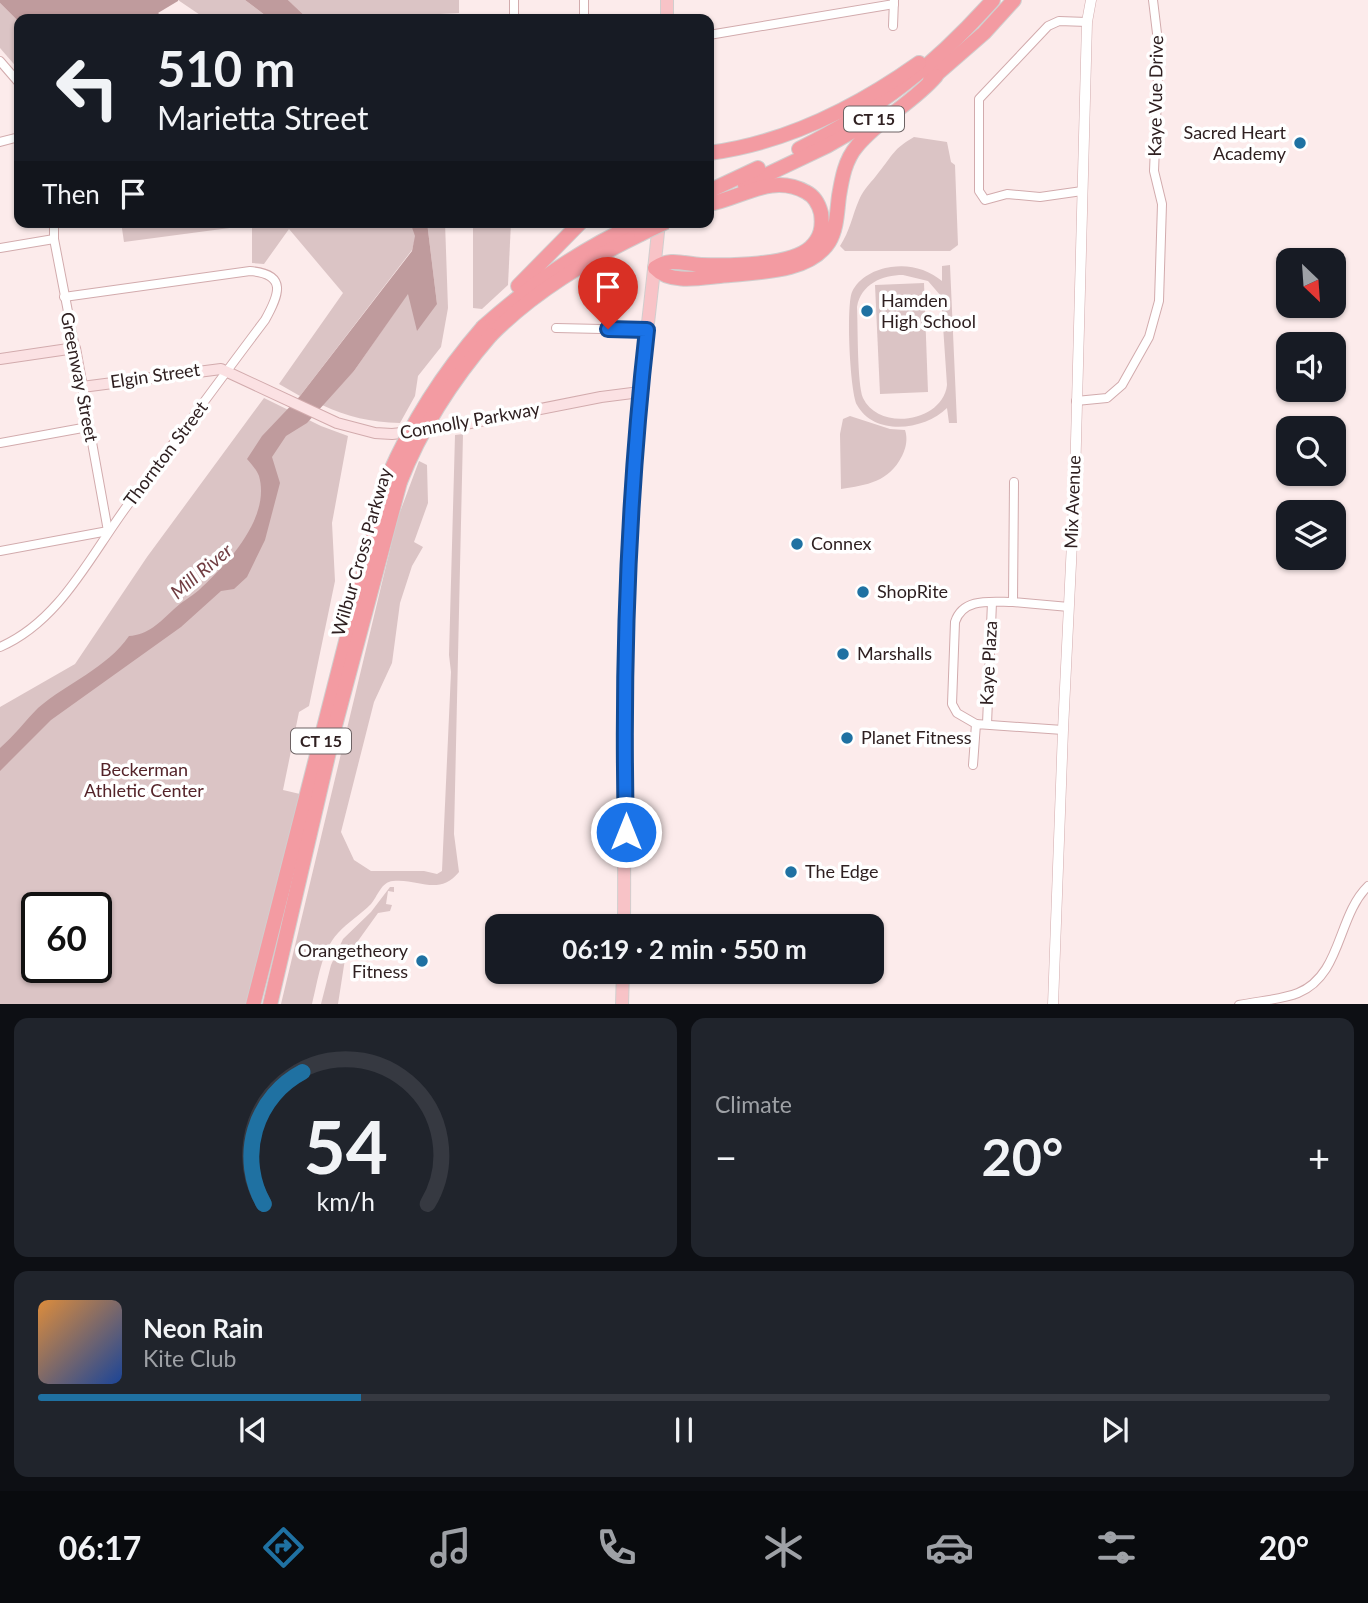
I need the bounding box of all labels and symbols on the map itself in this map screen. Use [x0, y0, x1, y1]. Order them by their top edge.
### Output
street label: Kaye Vue Drive [1143, 35, 1167, 157]
road number: CT 15 [844, 106, 904, 132]
place label: Sacred Heart Academy [1184, 121, 1287, 164]
marker: Sacred Heart Academy [1292, 135, 1308, 151]
north arrow [1276, 248, 1346, 318]
pin [578, 257, 638, 329]
place label: Hamden High School [881, 289, 976, 332]
marker: Hamden High School [859, 303, 875, 319]
street label: Greenway Street [57, 310, 103, 444]
street label: Elgin Street [109, 358, 202, 392]
street label: Thornton Street [119, 396, 212, 510]
street label: Connolly Parkway [398, 397, 542, 443]
street label: Mix Avenue [1059, 455, 1085, 549]
street label: Wilbur Cross Parkway [327, 464, 396, 638]
place label: Connex [811, 532, 872, 554]
marker: Connex [789, 536, 805, 552]
water label: Mill River [165, 538, 237, 603]
place label: ShopRite [877, 580, 948, 602]
marker: ShopRite [855, 584, 871, 600]
street label: Kaye Plaza [975, 620, 1001, 706]
place label: Marshalls [857, 642, 932, 664]
marker: Marshalls [835, 646, 851, 662]
place label: Planet Fitness [861, 726, 972, 748]
road number: CT 15 [291, 728, 351, 754]
marker: Planet Fitness [839, 730, 855, 746]
park label: Beckerman Athletic Center [84, 758, 204, 801]
position arrow [589, 795, 663, 869]
place label: The Edge [805, 860, 878, 882]
marker: The Edge [783, 864, 799, 880]
speed limit sign: 60 [21, 892, 112, 983]
place label: Orangetheory Fitness [298, 939, 409, 982]
marker: Orangetheory Fitness [414, 953, 430, 969]

